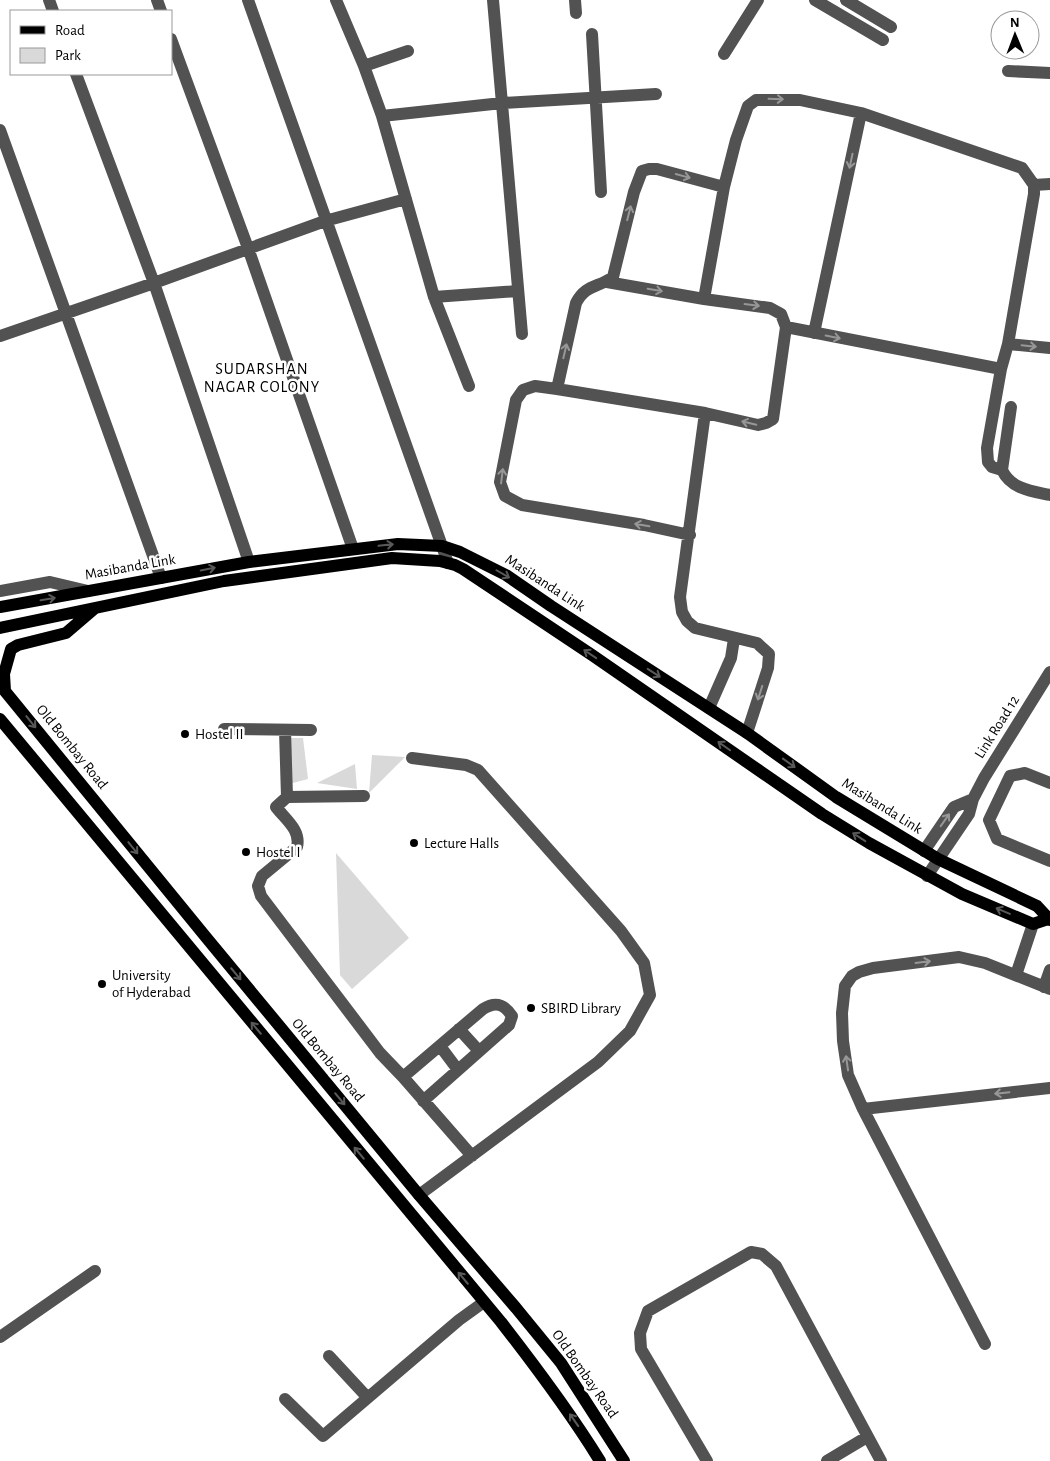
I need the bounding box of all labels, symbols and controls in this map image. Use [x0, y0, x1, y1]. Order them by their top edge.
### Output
legend [10, 10, 172, 75]
north arrow [990, 10, 1040, 60]
text: N [1010, 16, 1020, 30]
text: Road [55, 23, 85, 38]
text: Park [55, 48, 81, 63]
one-way arrow [768, 94, 784, 104]
one-way arrow [846, 152, 855, 168]
one-way arrow [674, 172, 690, 181]
one-way arrow [625, 206, 634, 222]
one-way arrow [647, 286, 663, 296]
one-way arrow [744, 300, 760, 310]
one-way arrow [825, 332, 841, 342]
one-way arrow [1021, 341, 1037, 351]
one-way arrow [561, 344, 570, 360]
district label: SUDARSHAN NAGAR COLONY [204, 361, 320, 395]
one-way arrow [742, 418, 758, 427]
one-way arrow [497, 468, 507, 484]
one-way arrow [635, 519, 651, 529]
one-way arrow [378, 541, 394, 550]
street label: Masibanda Link [84, 552, 177, 582]
street label: Masibanda Link [502, 552, 588, 614]
one-way arrow [199, 564, 215, 574]
one-way arrow [496, 570, 510, 580]
one-way arrow [40, 593, 56, 603]
one-way arrow [584, 648, 598, 658]
one-way arrow [647, 667, 661, 678]
one-way arrow [755, 685, 764, 701]
street label: Link Road 12 [972, 693, 1022, 761]
street label: Old Bombay Road [34, 702, 111, 792]
one-way arrow [25, 716, 36, 729]
place label: Hostel II [195, 727, 244, 742]
marker: Hostel II [179, 728, 191, 740]
one-way arrow [717, 741, 731, 751]
one-way arrow [782, 758, 796, 768]
street label: Masibanda Link [839, 775, 925, 837]
one-way arrow [940, 814, 950, 828]
one-way arrow [852, 831, 866, 842]
place label: Lecture Halls [424, 836, 499, 851]
marker: Lecture Halls [408, 837, 420, 849]
one-way arrow [128, 842, 139, 855]
place label: Hostel I [256, 845, 301, 860]
marker: Hostel I [240, 846, 252, 858]
one-way arrow [996, 905, 1011, 915]
one-way arrow [914, 957, 930, 967]
one-way arrow [231, 967, 242, 980]
place label: University of Hyderabad [112, 968, 191, 1000]
marker: University of Hyderabad [96, 978, 108, 990]
place label: SBIRD Library [541, 1001, 622, 1016]
marker: SBIRD Library [525, 1002, 537, 1014]
street label: Old Bombay Road [289, 1015, 367, 1105]
one-way arrow [250, 1021, 261, 1034]
one-way arrow [841, 1055, 851, 1071]
one-way arrow [994, 1088, 1010, 1098]
one-way arrow [334, 1093, 345, 1106]
one-way arrow [354, 1147, 365, 1160]
one-way arrow [458, 1272, 469, 1285]
street label: Old Bombay Road [549, 1327, 621, 1421]
one-way arrow [569, 1413, 579, 1427]

